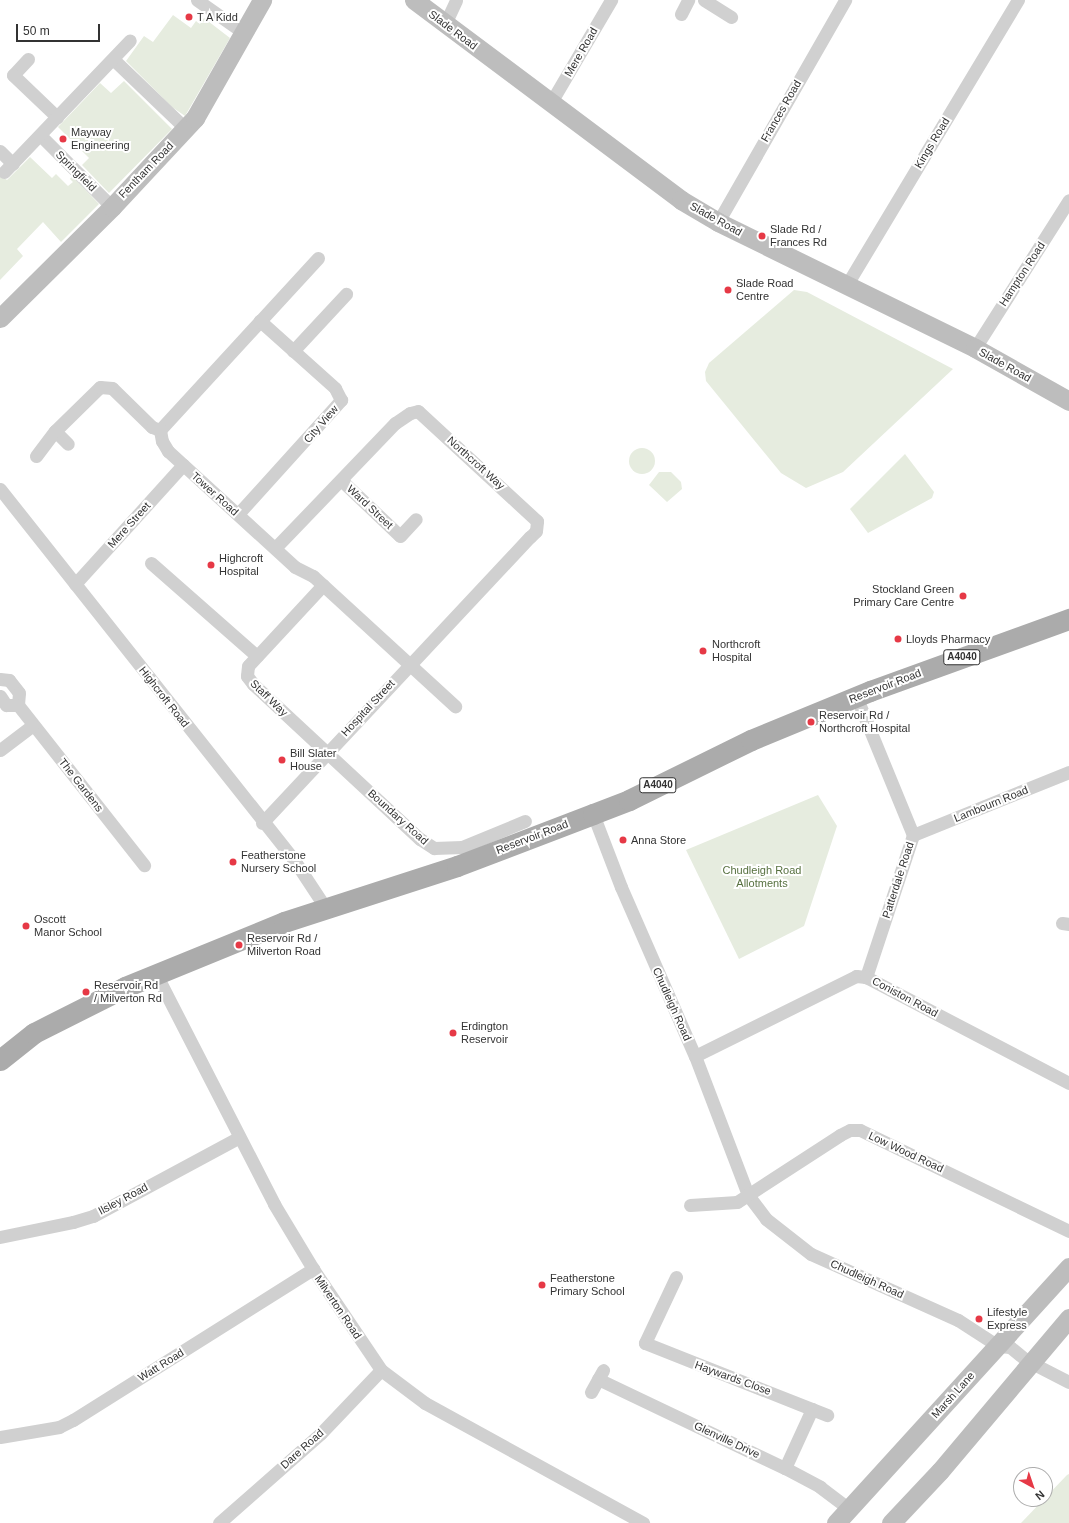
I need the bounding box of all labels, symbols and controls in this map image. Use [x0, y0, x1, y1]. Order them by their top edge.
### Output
street label: Slade Road [426, 7, 480, 53]
place label: T A Kidd [197, 10, 239, 24]
marker: T A Kidd [184, 12, 194, 22]
scale bar [18, 16, 102, 42]
text: 50 m [23, 24, 50, 38]
street label: Mere Road [562, 25, 600, 79]
street label: Frances Road [758, 78, 804, 144]
street label: Kings Road [912, 115, 952, 171]
place label: Mayway Engineering [71, 126, 130, 152]
marker: Mayway Engineering [58, 134, 68, 144]
street label: Fentham Road [116, 139, 176, 201]
street label: Springfield [53, 148, 99, 194]
street label: Slade Road [688, 199, 744, 239]
place label: Slade Rd / Frances Rd [770, 223, 827, 249]
marker: Slade Rd / Frances Rd [757, 231, 767, 241]
street label: Hampton Road [996, 239, 1048, 309]
place label: Slade Road Centre [736, 277, 793, 303]
marker: Slade Road Centre [723, 285, 733, 295]
street label: Slade Road [977, 345, 1033, 385]
street label: City View [301, 402, 341, 446]
street label: Northcroft Way [444, 434, 508, 492]
street label: Tower Road [189, 469, 241, 519]
street label: Ward Street [344, 482, 396, 532]
street label: Mere Street [105, 499, 153, 551]
place label: Highcroft Hospital [219, 552, 263, 578]
marker: Highcroft Hospital [206, 560, 216, 570]
place label: Stockland Green Primary Care Centre [853, 583, 954, 609]
marker: Stockland Green Primary Care Centre [957, 590, 969, 602]
place label: Lloyds Pharmacy [906, 632, 990, 646]
marker: Lloyds Pharmacy [893, 634, 903, 644]
place label: Northcroft Hospital [712, 638, 760, 664]
marker: Northcroft Hospital [697, 645, 709, 657]
road number: A4040 [943, 649, 981, 665]
street label: Highcroft Road [136, 664, 192, 730]
street label: Reservoir Road [847, 666, 923, 706]
street label: Staff Way [247, 677, 291, 719]
street label: Hospital Street [339, 677, 397, 739]
place label: Reservoir Rd / Northcroft Hospital [819, 709, 910, 735]
marker: Reservoir Rd / Northcroft Hospital [806, 717, 816, 727]
place label: Bill Slater House [290, 747, 336, 773]
marker: Bill Slater House [277, 755, 287, 765]
street label: The Gardens [56, 756, 106, 814]
road number: A4040 [639, 777, 677, 793]
street label: Lambourn Road [952, 783, 1030, 825]
street label: Boundary Road [365, 787, 431, 847]
street label: Reservoir Road [494, 817, 570, 857]
place label: Anna Store [631, 833, 686, 847]
marker: Anna Store [618, 835, 628, 845]
street label: Patterdale Road [879, 840, 917, 920]
place label: Featherstone Nursery School [241, 849, 316, 875]
marker: Featherstone Nursery School [228, 857, 238, 867]
park label: Chudleigh Road Allotments [723, 864, 801, 890]
place label: Oscott Manor School [34, 913, 102, 939]
marker: Oscott Manor School [21, 921, 31, 931]
place label: Reservoir Rd / Milverton Road [247, 932, 321, 958]
marker: Reservoir Rd / Milverton Road [234, 940, 244, 950]
street label: Chudleigh Road [650, 965, 694, 1043]
street label: Coniston Road [870, 974, 940, 1020]
place label: Reservoir Rd / Milverton Rd [94, 979, 162, 1005]
marker: Reservoir Rd / Milverton Rd [81, 987, 91, 997]
place label: Erdington Reservoir [461, 1020, 508, 1046]
marker: Erdington Reservoir [448, 1028, 458, 1038]
street label: Low Wood Road [866, 1129, 946, 1175]
street label: Ilsley Road [96, 1180, 150, 1218]
street label: Chudleigh Road [828, 1257, 906, 1301]
place label: Featherstone Primary School [550, 1272, 625, 1298]
street label: Milverton Road [312, 1273, 364, 1341]
marker: Featherstone Primary School [537, 1280, 547, 1290]
place label: Lifestyle Express [987, 1306, 1027, 1332]
marker: Lifestyle Express [974, 1314, 984, 1324]
street label: Watt Road [136, 1346, 186, 1384]
street label: Haywards Close [693, 1358, 773, 1398]
street label: Marsh Lane [929, 1369, 977, 1421]
street label: Glenville Drive [692, 1419, 762, 1461]
street label: Dare Road [278, 1426, 326, 1472]
north arrow [1013, 1467, 1053, 1507]
text: N [1033, 1488, 1047, 1503]

